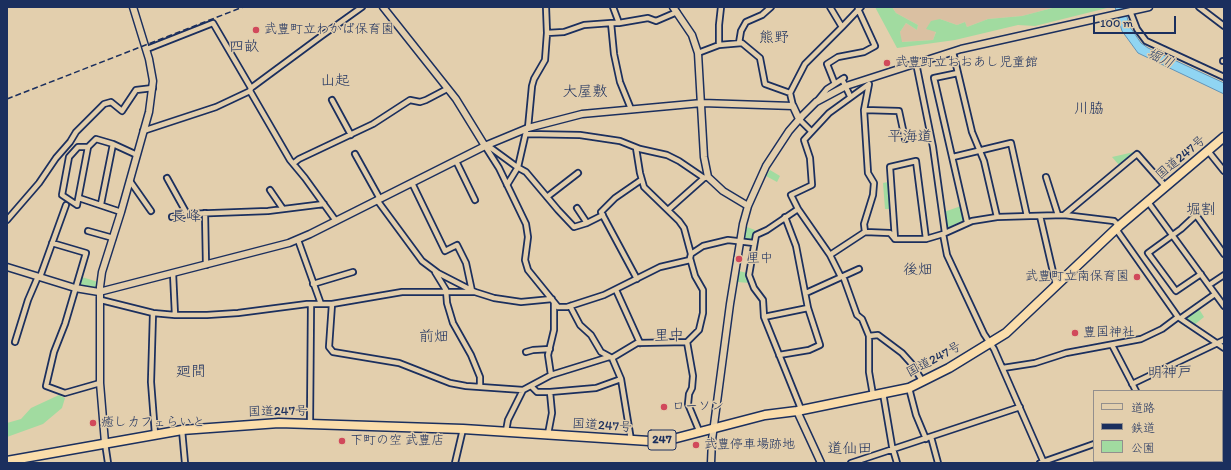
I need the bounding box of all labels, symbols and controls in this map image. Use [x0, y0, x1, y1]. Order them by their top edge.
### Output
scale bar [1095, 8, 1178, 34]
text: 100 m [1100, 16, 1133, 30]
place label: 武豊町立わかば保育園 [264, 22, 394, 38]
marker: 武豊町立わかば保育園 [251, 25, 261, 35]
district label: 熊野 [759, 29, 789, 47]
district label: 四畝 [229, 38, 259, 56]
water label: 堀川 [1144, 45, 1176, 73]
place label: 武豊町立おおあし児童館 [895, 55, 1038, 71]
marker: 武豊町立おおあし児童館 [882, 58, 892, 68]
district label: 山起 [320, 72, 350, 90]
district label: 大屋敷 [563, 83, 607, 101]
district label: 川脇 [1074, 100, 1104, 118]
district label: 平海道 [888, 128, 932, 146]
street label: 国道247号 [1153, 133, 1209, 183]
district label: 堀割 [1186, 201, 1216, 219]
district label: 長峰 [171, 208, 201, 226]
place label: 里中 [747, 251, 773, 267]
marker: 里中 [734, 254, 744, 264]
district label: 後畑 [903, 261, 933, 279]
place label: 武豊町立南保育園 [1025, 269, 1129, 285]
marker: 武豊町立南保育園 [1132, 272, 1142, 282]
place label: 豊国神社 [1083, 325, 1135, 341]
district label: 里中 [654, 327, 684, 345]
district label: 前畑 [419, 328, 449, 346]
marker: 豊国神社 [1070, 328, 1080, 338]
street label: 国道247号 [904, 339, 964, 381]
district label: 廻間 [176, 363, 206, 381]
district label: 明神戸 [1148, 364, 1192, 382]
legend [1093, 390, 1223, 462]
place label: ローソン [672, 399, 724, 415]
text: 道路 [1131, 401, 1155, 415]
marker: ローソン [659, 402, 669, 412]
street label: 国道247号 [248, 404, 308, 420]
place label: 癒しカフェらいと [101, 415, 205, 431]
street label: 国道247号 [571, 416, 633, 436]
marker: 癒しカフェらいと [88, 418, 98, 428]
text: 鉄道 [1131, 421, 1155, 435]
road number: 247 [648, 430, 676, 450]
place label: 下町の空 武豊店 [350, 433, 444, 449]
marker: 下町の空 武豊店 [337, 436, 347, 446]
place label: 武豊停車場跡地 [704, 437, 795, 453]
marker: 武豊停車場跡地 [691, 440, 701, 450]
district label: 道仙田 [828, 440, 872, 458]
text: 公園 [1131, 441, 1155, 455]

